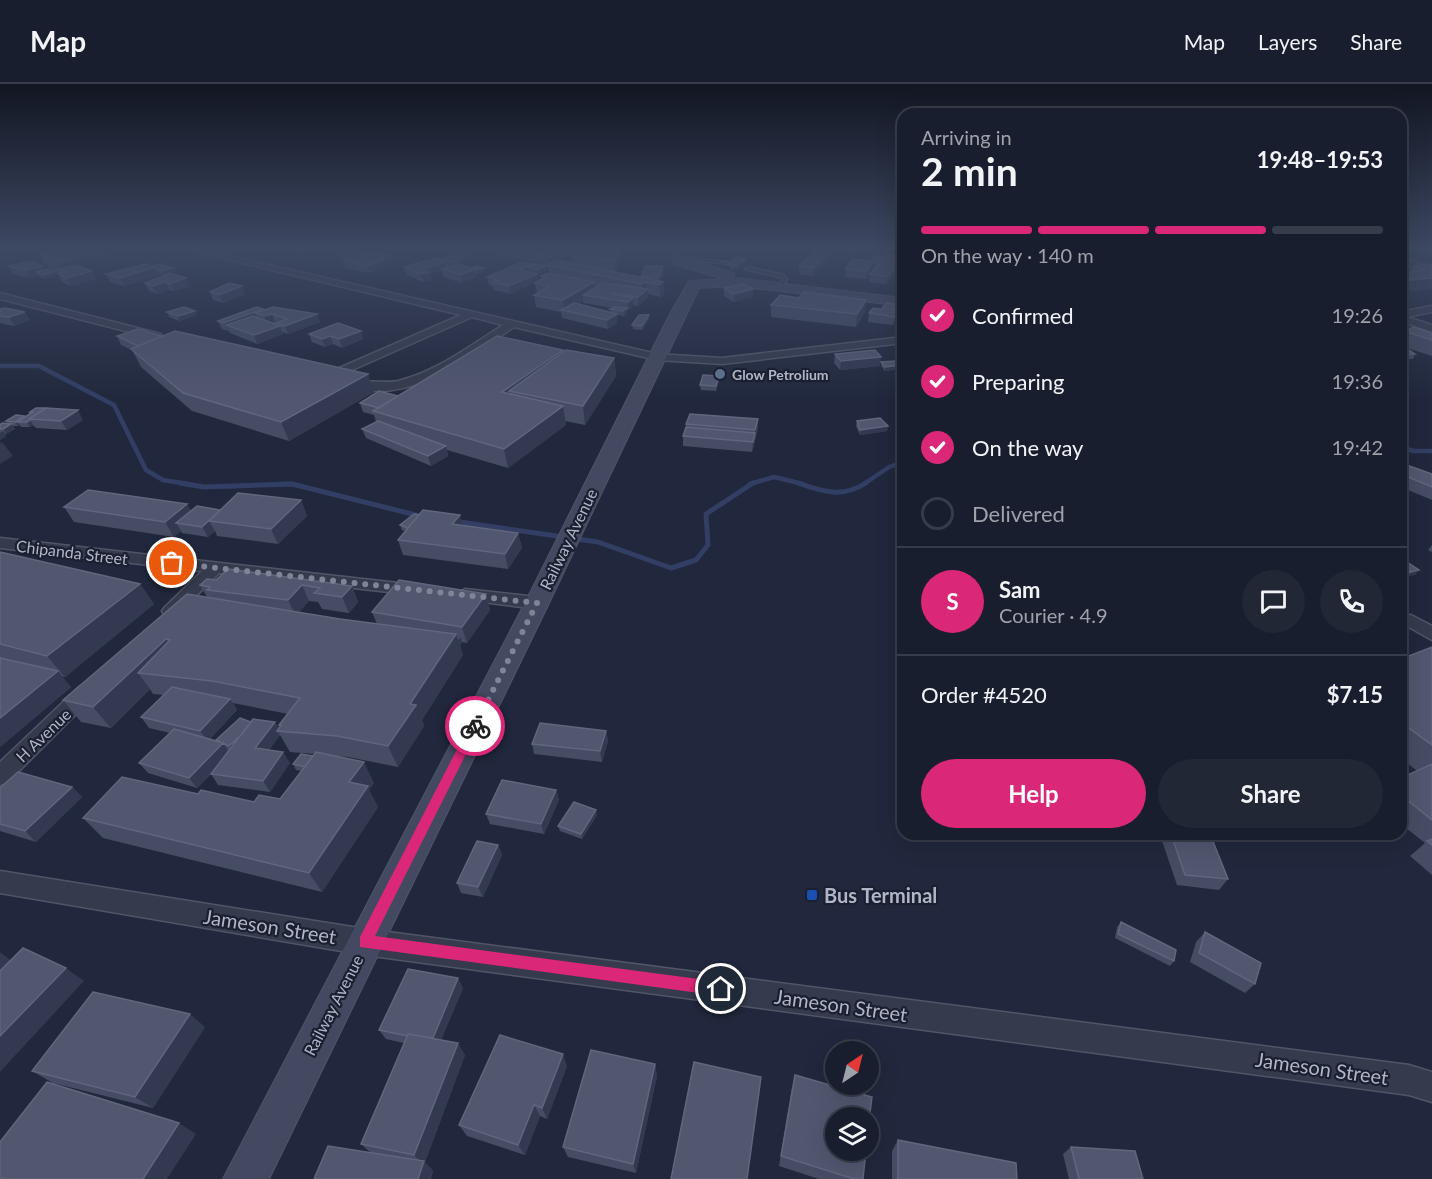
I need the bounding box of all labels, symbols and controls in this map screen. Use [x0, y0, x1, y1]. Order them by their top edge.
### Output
text: Map [30, 24, 86, 58]
text: Map [1184, 29, 1225, 54]
text: Layers [1258, 29, 1317, 54]
text: Share [1350, 29, 1402, 54]
text: Arriving in [921, 125, 1012, 149]
text: 19:48–19:53 [1257, 146, 1383, 173]
text: 2 min [921, 148, 1018, 194]
text: On the way · 140 m [921, 243, 1094, 267]
icon: check [921, 299, 954, 332]
text: Confirmed [972, 302, 1074, 329]
text: 19:26 [1332, 303, 1383, 327]
icon: check [921, 365, 954, 398]
place label: Glow Petrolium [732, 366, 829, 383]
marker: Glow Petrolium [713, 367, 727, 381]
text: Preparing [972, 368, 1064, 395]
text: 19:36 [1332, 369, 1383, 393]
icon: check [921, 431, 954, 464]
text: On the way [972, 434, 1083, 461]
text: 19:42 [1332, 435, 1383, 459]
street label: Railway Avenue [535, 485, 601, 593]
text: Delivered [972, 500, 1065, 527]
street label: Chipanda Street [15, 536, 129, 568]
pin [146, 537, 197, 588]
icon: bag [155, 546, 188, 579]
button: chat [1242, 570, 1305, 633]
button: phone [1320, 570, 1383, 633]
text: Sam [999, 576, 1041, 603]
text: S [946, 588, 959, 615]
text: Courier · 4.9 [999, 603, 1108, 627]
text: Order #4520 [921, 681, 1047, 708]
text: $7.15 [1327, 681, 1383, 708]
courier [445, 696, 505, 756]
street label: H Avenue [12, 704, 74, 766]
icon: bike [459, 710, 492, 743]
button: Help [921, 759, 1146, 828]
button: Share [1158, 759, 1383, 828]
place label: Bus Terminal [824, 883, 937, 907]
marker: Bus Terminal [805, 888, 819, 902]
street label: Jameson Street [202, 904, 338, 948]
street label: Railway Avenue [300, 952, 366, 1058]
pin [695, 963, 746, 1014]
icon: home [704, 972, 737, 1005]
street label: Jameson Street [773, 984, 909, 1026]
north arrow [825, 1041, 879, 1095]
map controls [825, 1041, 879, 1161]
street label: Jameson Street [1254, 1047, 1390, 1089]
button: layers [825, 1107, 879, 1161]

